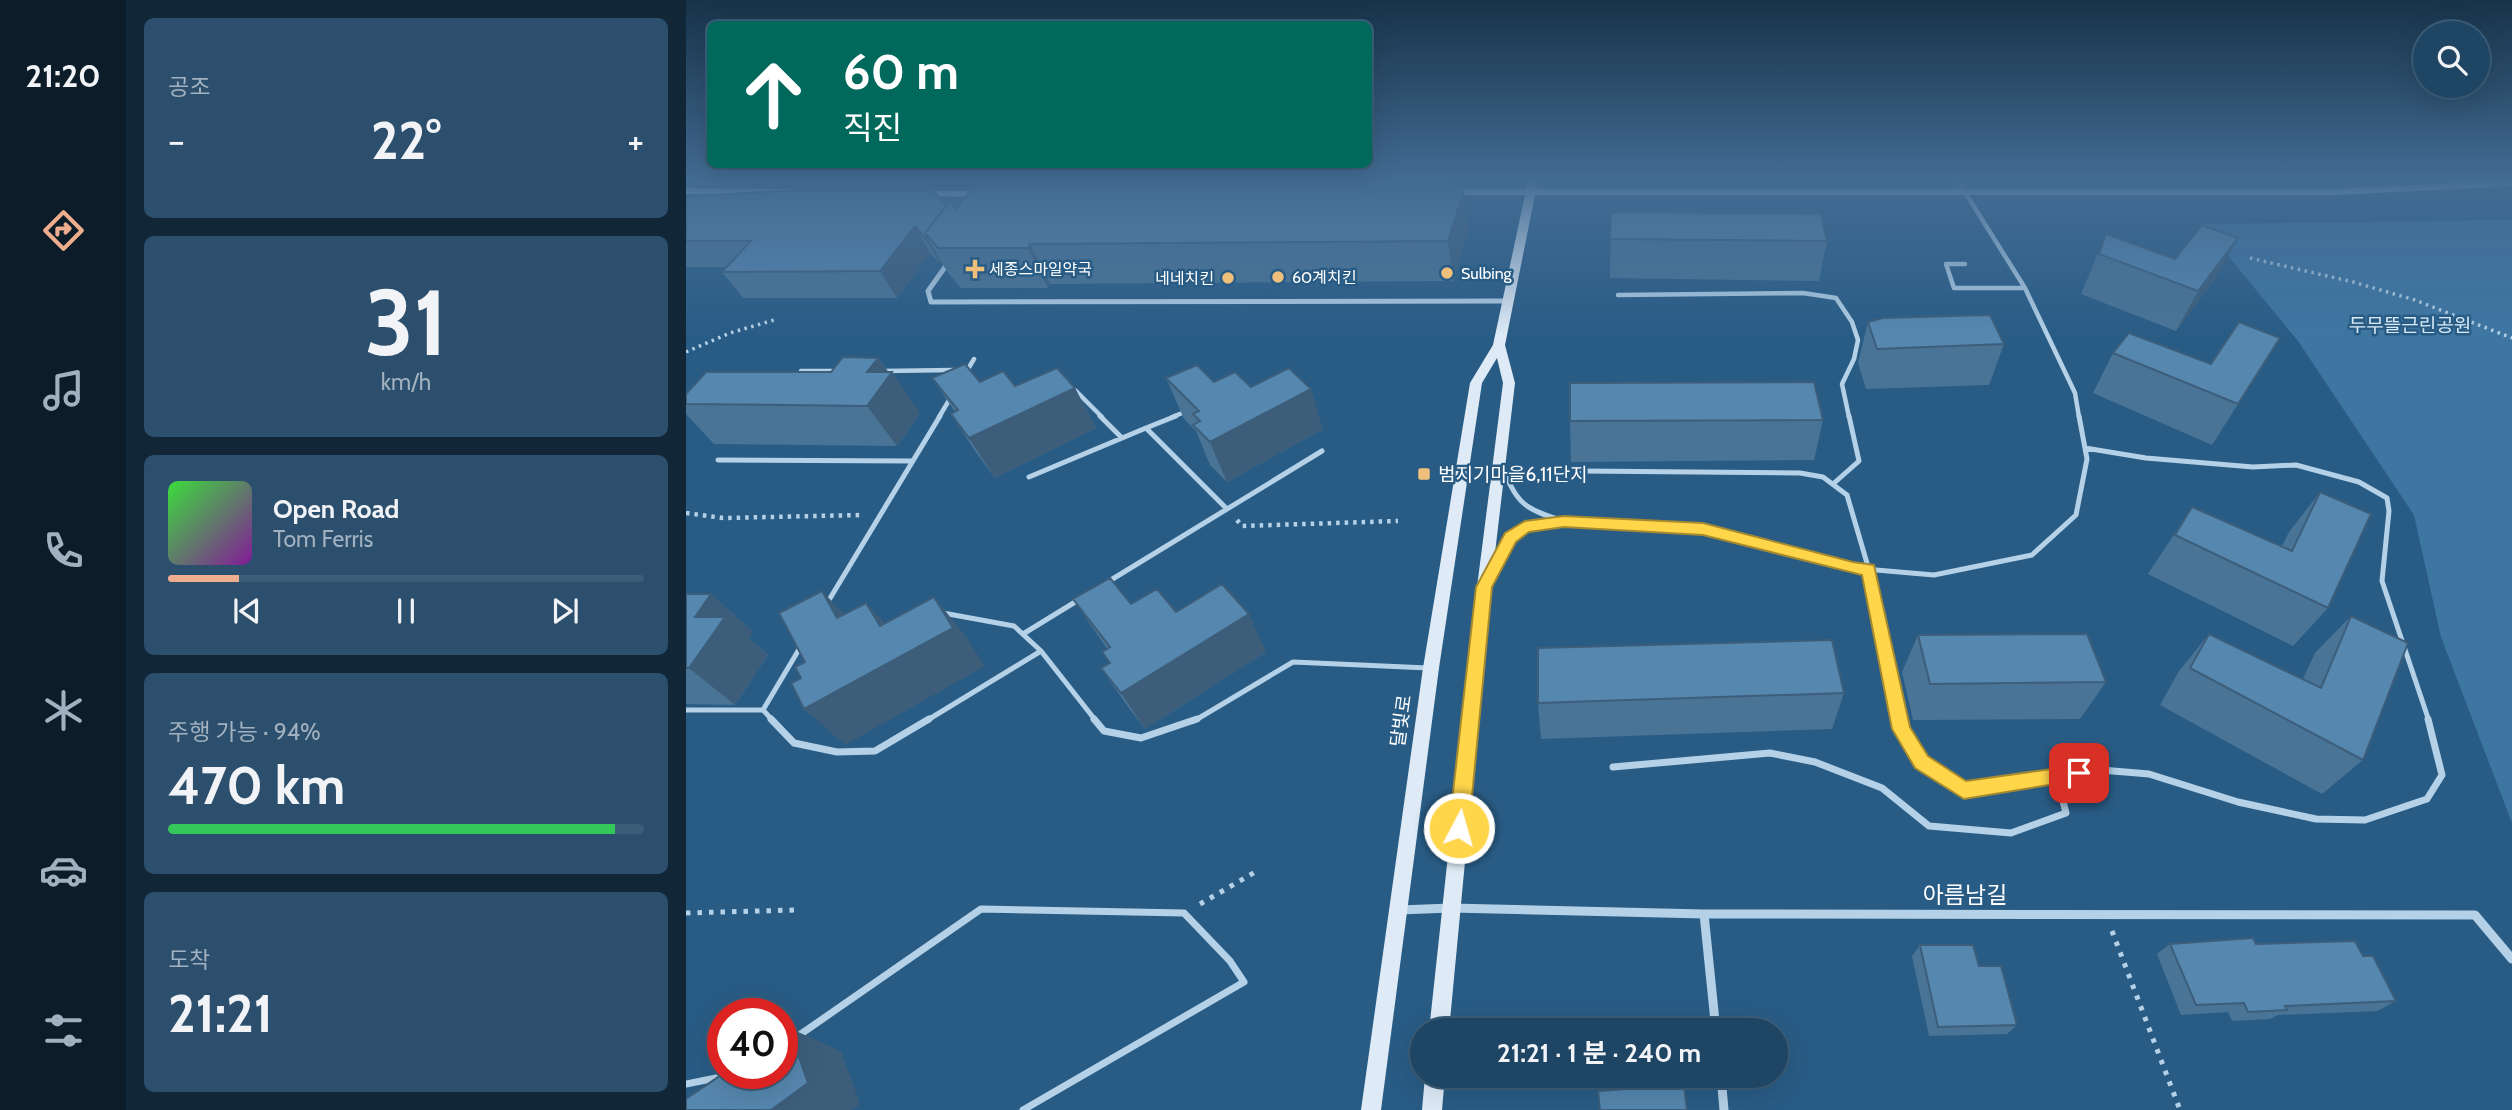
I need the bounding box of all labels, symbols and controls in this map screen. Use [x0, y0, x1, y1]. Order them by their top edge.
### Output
map controls [2413, 21, 2490, 98]
button: search [2413, 21, 2490, 98]
text: 60 m [843, 42, 959, 101]
icon: ahead [728, 49, 819, 140]
text: 21:20 [25, 56, 101, 95]
text: 공조 [168, 73, 210, 101]
text: 직진 [843, 108, 902, 147]
text: 22° [371, 109, 441, 172]
text: − [168, 117, 185, 164]
text: + [627, 117, 644, 164]
icon: directions [39, 206, 88, 255]
place label: 세종스마일약국 [989, 260, 1092, 279]
marker: 세종스마일약국 [967, 261, 983, 277]
place label: Sulbing [1461, 264, 1513, 283]
marker: Sulbing [1439, 265, 1455, 281]
text: 31 [365, 267, 447, 378]
place label: 60계치킨 [1292, 268, 1356, 287]
place label: 네네치킨 [1155, 269, 1214, 288]
marker: 60계치킨 [1270, 269, 1286, 285]
marker: 네네치킨 [1220, 270, 1236, 286]
park label: 두무뜰근린공원 [2349, 314, 2471, 337]
icon: music [39, 366, 88, 415]
text: km/h [381, 368, 431, 396]
place label: 범지기마을6,11단지 [1438, 463, 1587, 486]
marker: 범지기마을6,11단지 [1416, 466, 1432, 482]
text: Open Road [273, 493, 399, 525]
text: Tom Ferris [273, 525, 373, 553]
icon: phone [39, 526, 88, 575]
icon: previous [228, 592, 266, 630]
icon: pause [387, 592, 425, 630]
icon: next [546, 592, 584, 630]
icon: climate [39, 686, 88, 735]
street label: 달빛로 [1386, 693, 1416, 749]
text: 주행 가능 · 94% [168, 718, 321, 746]
pin [2049, 743, 2109, 803]
text: 470 km [168, 754, 345, 817]
icon: arrive [2060, 754, 2098, 792]
position arrow [1422, 791, 1496, 865]
icon: car [39, 846, 88, 895]
street label: 아름남길 [1923, 881, 2007, 909]
text: 도착 [168, 946, 210, 974]
text: 21:21 [168, 982, 273, 1045]
speed limit sign: 40 [707, 998, 798, 1089]
icon: filters [39, 1006, 88, 1055]
text: 21:21 · 1 분 · 240 m [1497, 1037, 1701, 1069]

